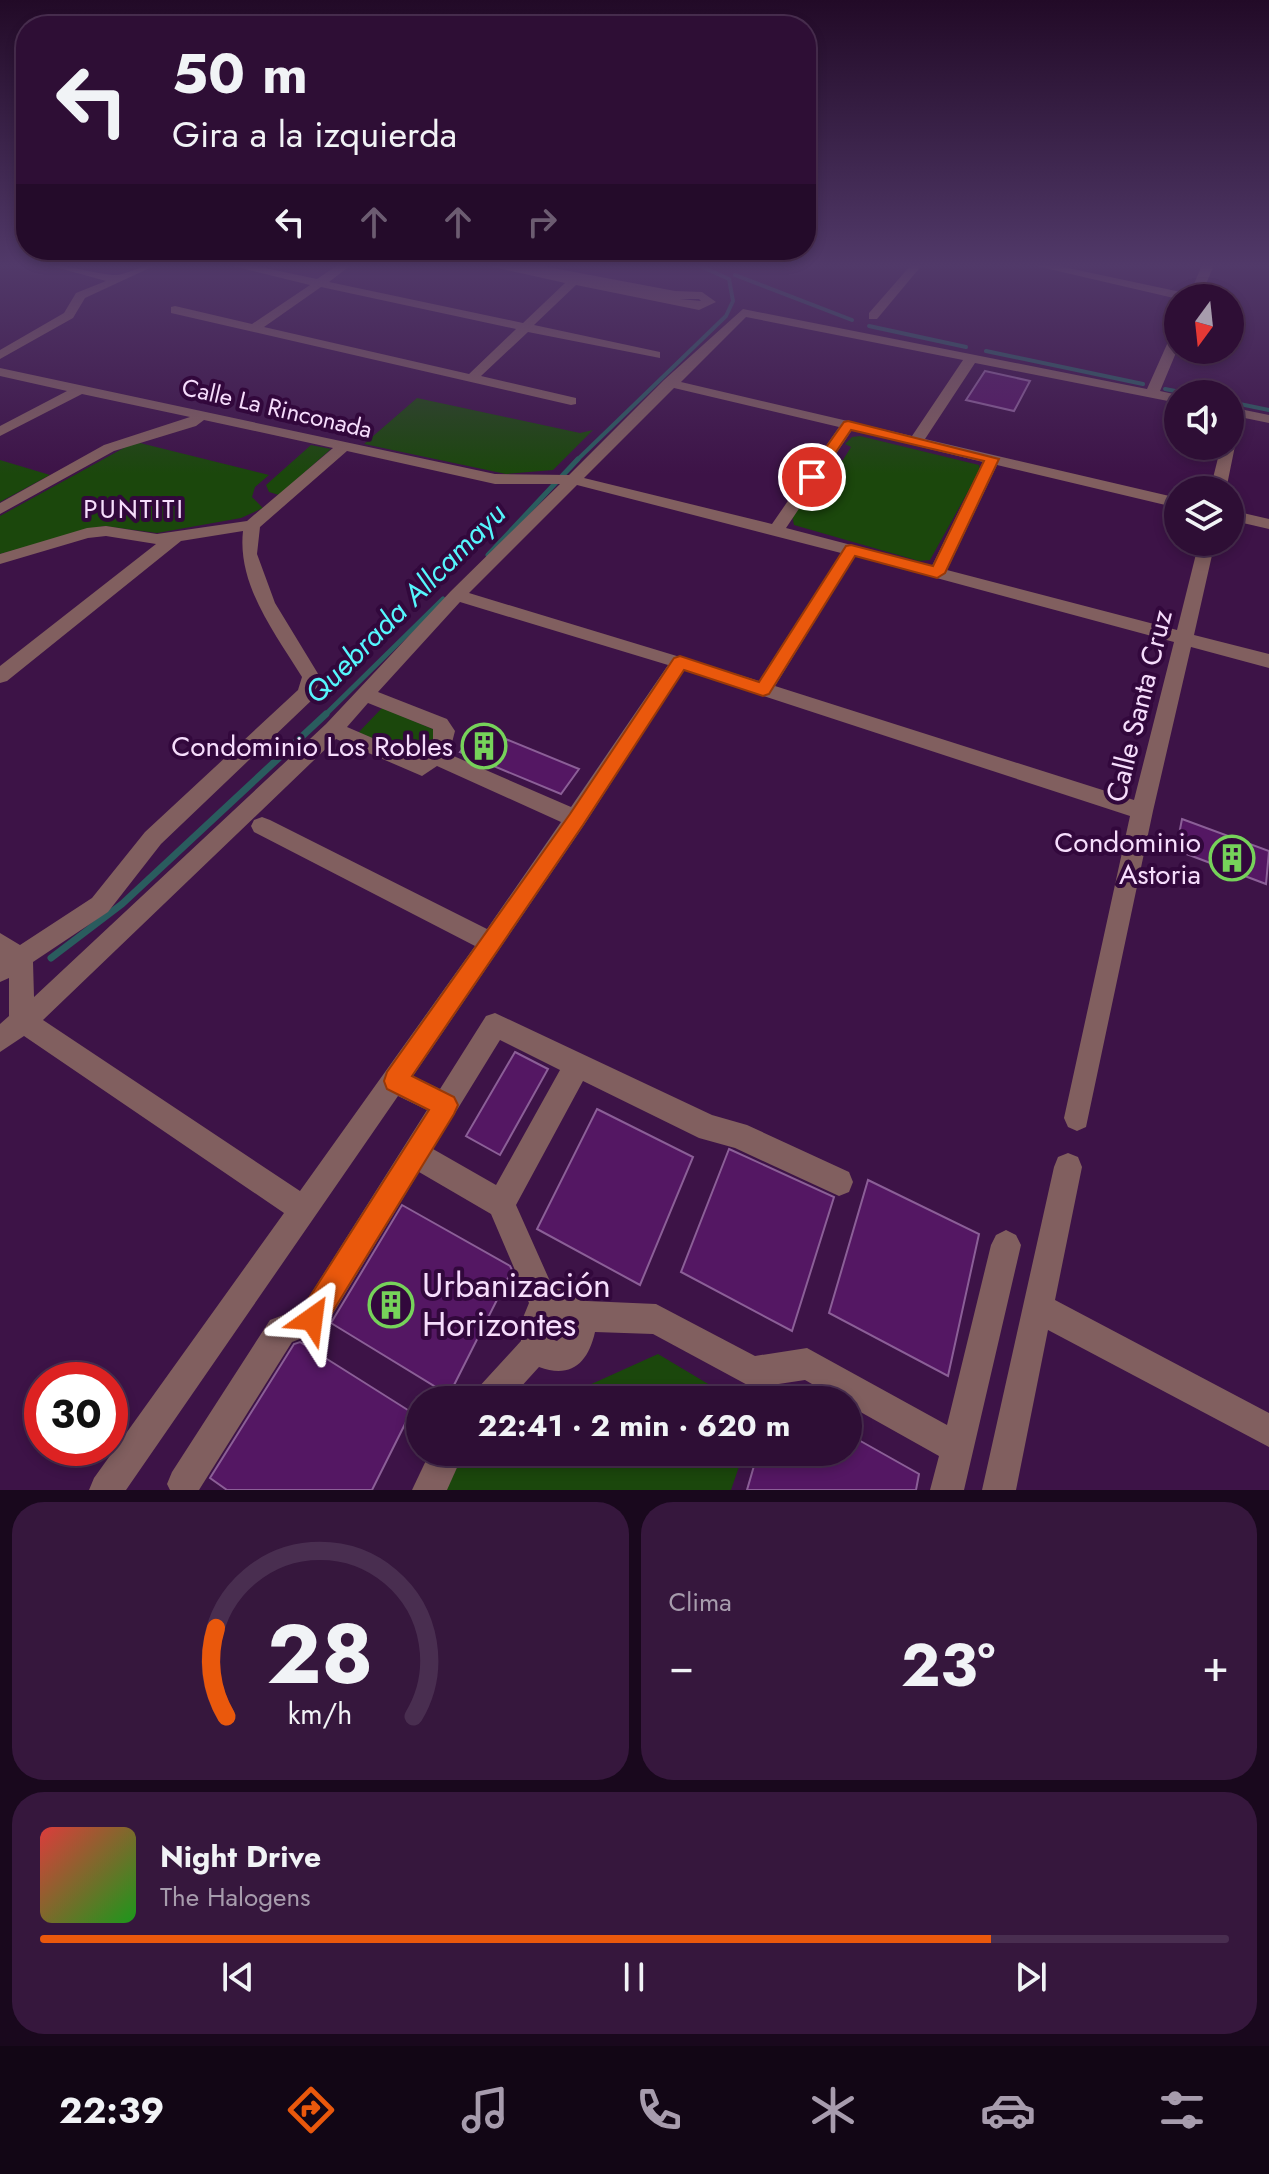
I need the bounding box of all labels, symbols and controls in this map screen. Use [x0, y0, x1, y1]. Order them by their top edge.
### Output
text: 50 m [172, 33, 308, 114]
icon: left [40, 48, 144, 152]
text: Gira a la izquierda [172, 108, 457, 160]
icon: left [268, 200, 312, 244]
icon: ahead [352, 200, 396, 244]
icon: ahead [436, 200, 480, 244]
icon: right [520, 200, 564, 244]
north arrow [1164, 284, 1244, 364]
map controls [1164, 284, 1244, 556]
street label: Calle La Rinconada [178, 369, 376, 447]
button: sound [1164, 380, 1244, 460]
pin [778, 443, 846, 511]
icon: arrive [790, 455, 834, 499]
button: layers [1164, 476, 1244, 556]
district label: PUNTITI [83, 490, 185, 528]
water label: Quebrada Allcamayu [295, 493, 515, 713]
street label: Calle Santa Cruz [1095, 605, 1183, 806]
building icon: Condominio Los Robles [460, 722, 508, 770]
place label: Condominio Los Robles [171, 726, 453, 767]
place label: Condominio Astoria [1054, 822, 1201, 895]
building icon: Condominio Astoria [1208, 834, 1256, 882]
place label: Urbanización Horizontes [422, 1261, 611, 1349]
position arrow [270, 1277, 354, 1361]
building icon: Urbanización Horizontes [367, 1281, 415, 1329]
speed limit sign: 30 [24, 1362, 128, 1466]
text: 22:41 · 2 min · 620 m [478, 1404, 790, 1447]
text: Clima [669, 1583, 732, 1621]
text: 28 [267, 1594, 374, 1714]
text: 23° [901, 1622, 995, 1709]
text: − [669, 1634, 694, 1698]
text: + [1202, 1634, 1229, 1698]
text: km/h [288, 1693, 353, 1735]
text: Night Drive [160, 1835, 321, 1878]
text: The Halogens [160, 1878, 311, 1916]
icon: previous [216, 1955, 260, 1999]
icon: pause [612, 1955, 656, 1999]
icon: next [1009, 1955, 1053, 1999]
icon: directions [283, 2082, 339, 2138]
icon: music [457, 2082, 513, 2138]
icon: phone [631, 2082, 687, 2138]
icon: climate [805, 2082, 861, 2138]
icon: car [980, 2082, 1036, 2138]
icon: filters [1154, 2082, 1210, 2138]
text: 22:39 [59, 2084, 164, 2136]

